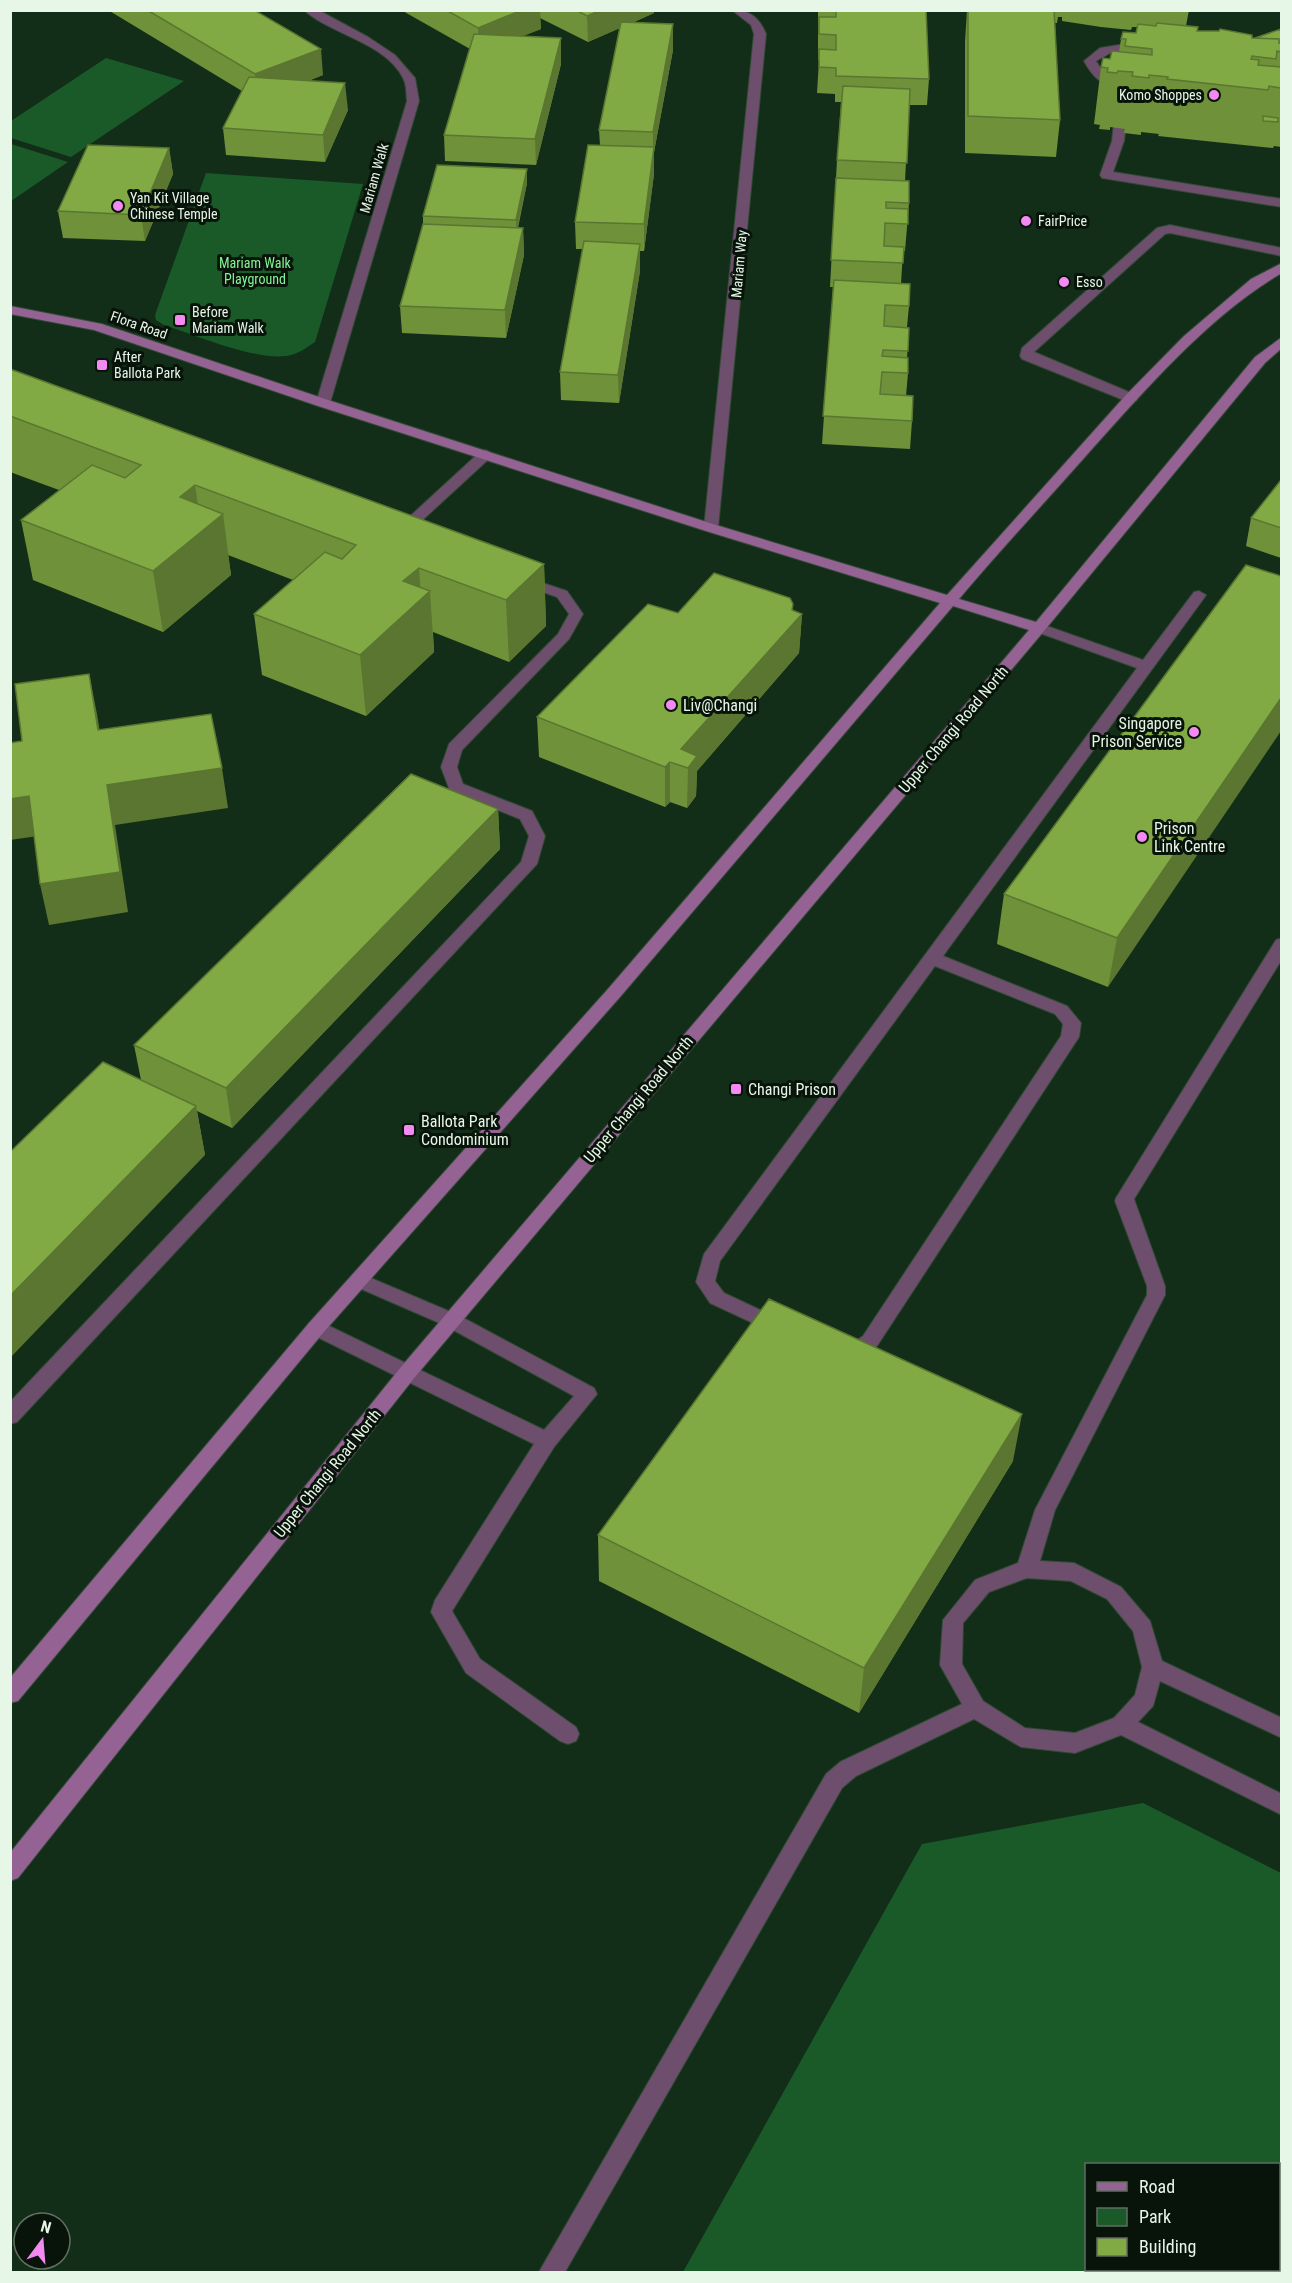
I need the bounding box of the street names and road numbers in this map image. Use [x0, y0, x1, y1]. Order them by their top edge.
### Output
street label: Mariam Walk [356, 141, 392, 215]
street label: Mariam Way [728, 229, 750, 299]
street label: Flora Road [109, 308, 169, 342]
street label: Upper Changi Road North [895, 662, 1012, 797]
street label: Upper Changi Road North [580, 1032, 697, 1167]
street label: Upper Changi Road North [270, 1405, 385, 1541]

